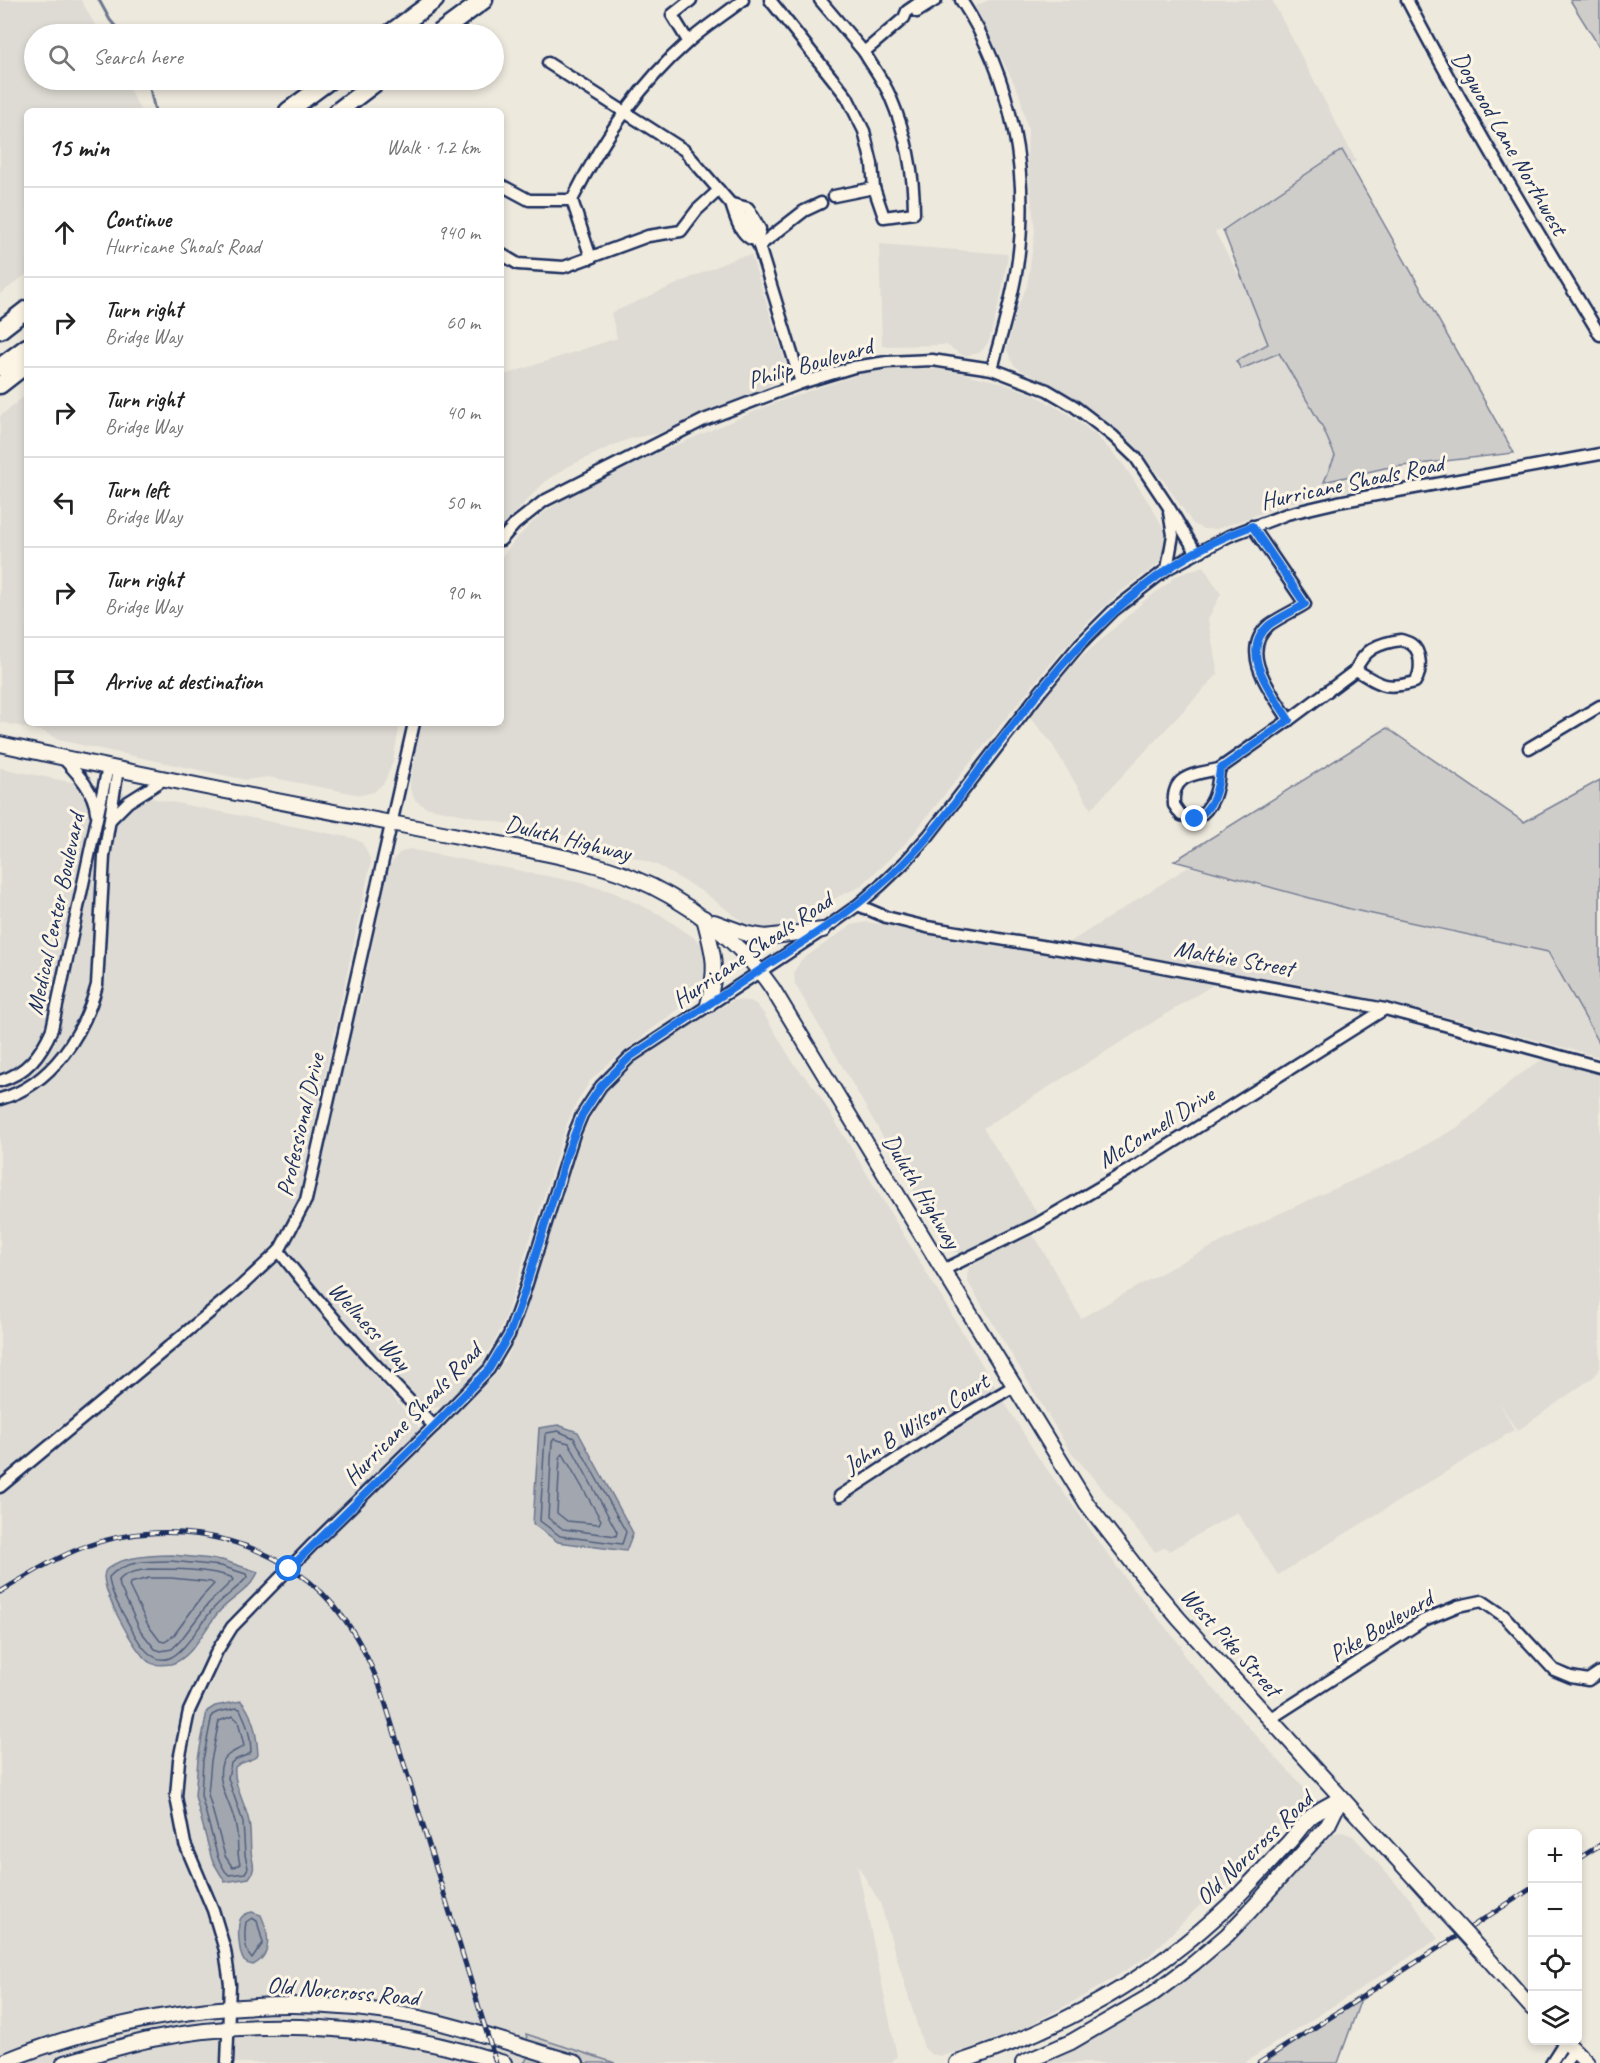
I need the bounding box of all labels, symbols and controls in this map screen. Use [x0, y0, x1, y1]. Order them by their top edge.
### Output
search box [24, 24, 504, 90]
icon: search [45, 41, 78, 74]
text: Search here [93, 43, 183, 71]
street label: Dogwood Lane Northwest [1445, 46, 1576, 242]
text: 15 min [48, 131, 109, 164]
text: Walk · 1.2 km [386, 135, 480, 160]
text: Continue [105, 206, 171, 234]
icon: ahead [48, 216, 81, 249]
text: 940 m [437, 220, 480, 245]
text: Hurricane Shoals Road [105, 234, 260, 259]
text: Turn right [105, 296, 182, 324]
icon: right [48, 306, 81, 339]
text: 60 m [446, 310, 480, 335]
text: Bridge Way [105, 324, 182, 349]
street label: Philip Boulevard [744, 330, 879, 395]
text: Turn right [105, 386, 182, 414]
icon: right [48, 396, 81, 429]
text: 40 m [446, 400, 480, 425]
text: Bridge Way [105, 414, 182, 439]
street label: Hurricane Shoals Road [1258, 447, 1450, 516]
text: Turn left [105, 476, 169, 504]
icon: left [48, 486, 81, 519]
text: 50 m [446, 490, 480, 515]
text: Bridge Way [105, 504, 182, 529]
text: Turn right [105, 566, 182, 594]
icon: right [48, 576, 81, 609]
text: 90 m [446, 580, 480, 605]
text: Bridge Way [105, 594, 182, 619]
icon: arrive [48, 666, 81, 699]
text: Arrive at destination [105, 668, 262, 696]
route end [1181, 805, 1207, 831]
street label: Medical Center Boulevard [19, 807, 92, 1017]
street label: Duluth Highway [502, 808, 636, 869]
street label: Hurricane Shoals Road [666, 883, 841, 1015]
street label: Maltbie Street [1172, 933, 1299, 984]
street label: Professional Drive [269, 1049, 331, 1199]
street label: McConnell Drive [1092, 1078, 1222, 1175]
street label: Duluth Highway [876, 1128, 969, 1255]
street label: Wellness Way [322, 1275, 419, 1378]
street label: Hurricane Shoals Road [336, 1334, 490, 1491]
street label: John B Wilson Court [837, 1365, 996, 1480]
route start [275, 1555, 301, 1581]
street label: West Pike Street [1174, 1581, 1290, 1705]
street label: Pike Boulevard [1324, 1582, 1441, 1669]
street label: Old Norcross Road [1189, 1782, 1322, 1912]
map controls [1528, 1829, 1582, 2045]
button: + [1528, 1829, 1582, 1883]
button: − [1528, 1883, 1582, 1937]
button: locate [1528, 1937, 1582, 1991]
street label: Old Norcross Road [266, 1969, 424, 2013]
button: layers [1528, 1991, 1582, 2045]

